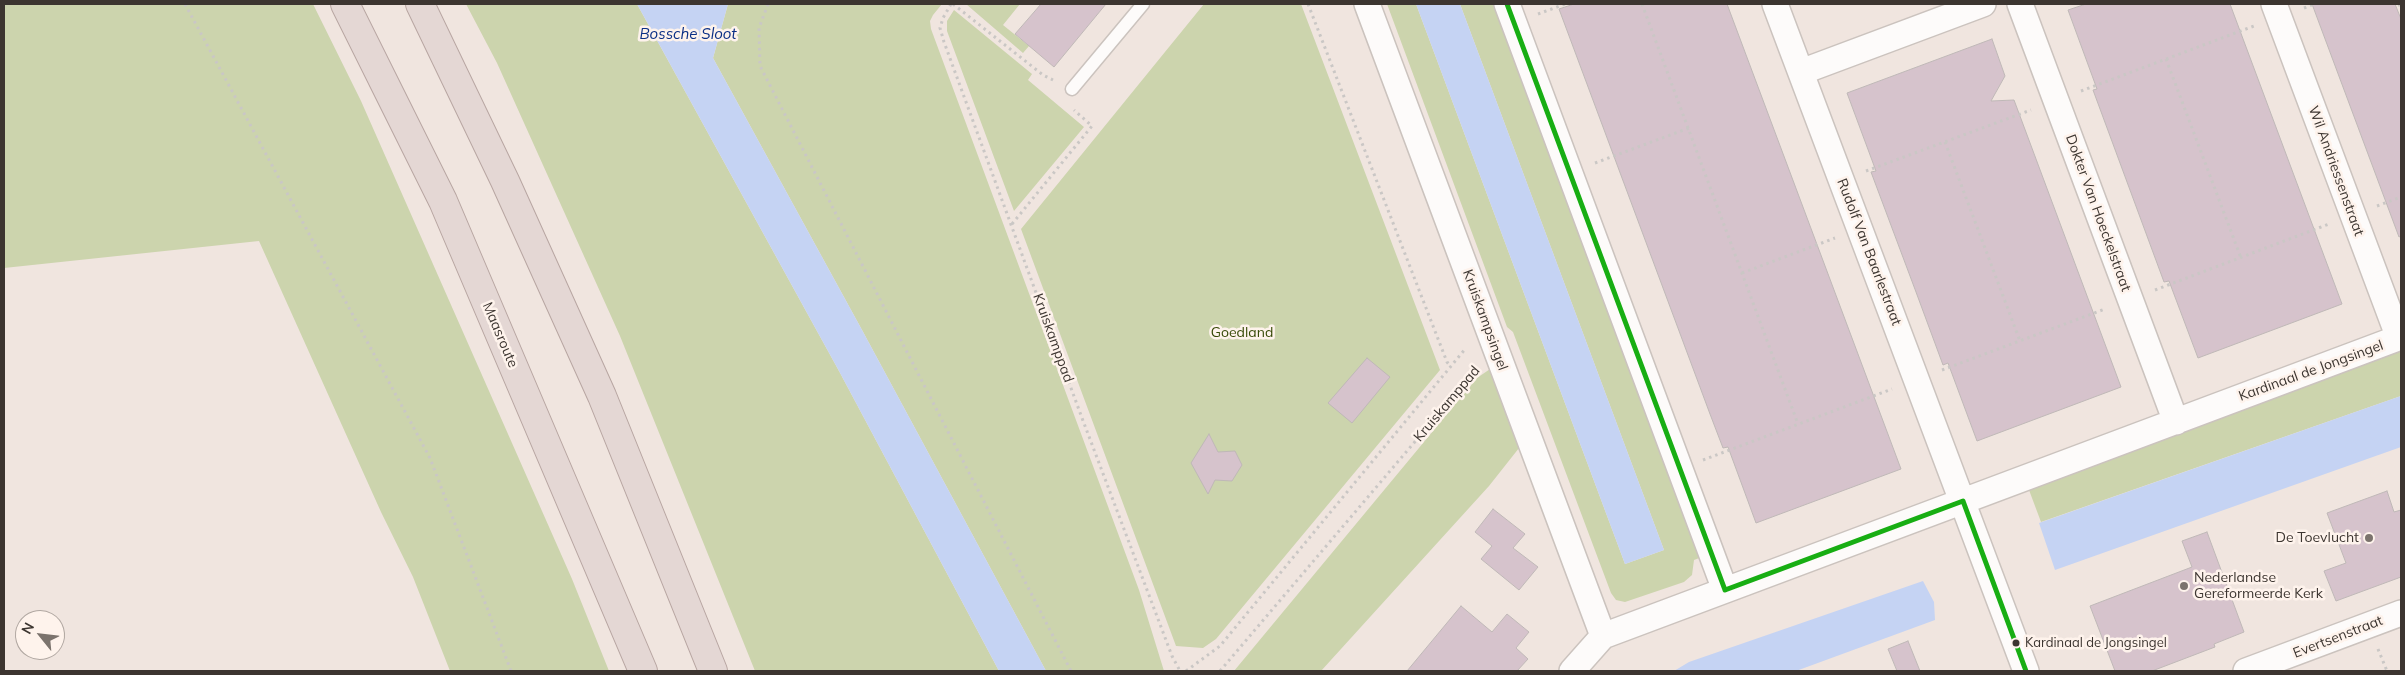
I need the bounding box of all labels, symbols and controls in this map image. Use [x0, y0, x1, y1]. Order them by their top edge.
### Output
water label: Bossche Sloot [639, 25, 737, 43]
street label: Wil Andriessenstraat [2305, 104, 2367, 238]
street label: Dokter Van Hoeckelstraat [2062, 132, 2134, 294]
street label: Rudolf Van Baarlestraat [1833, 176, 1905, 328]
street label: Kruiskampsingel [1459, 267, 1511, 373]
street label: Kruiskamppad [1029, 291, 1077, 385]
street label: Maasroute [479, 300, 521, 370]
park label: Goedland [1211, 325, 1273, 341]
street label: Kardinaal de Jongsingel [2236, 337, 2386, 405]
street label: Kruiskamppad [1410, 363, 1484, 445]
place label: De Toevlucht [2275, 530, 2359, 546]
marker: De Toevlucht [2363, 532, 2375, 544]
place label: Nederlandse Gereformeerde Kerk [2194, 570, 2323, 602]
marker: Nederlandse Gereformeerde Kerk [2178, 580, 2190, 592]
north arrow [15, 610, 65, 660]
street label: Evertsenstraat [2291, 612, 2385, 662]
text: N [17, 619, 38, 637]
place label: Kardinaal de Jongsingel [2025, 635, 2167, 651]
marker: Kardinaal de Jongsingel [2011, 638, 2021, 648]

